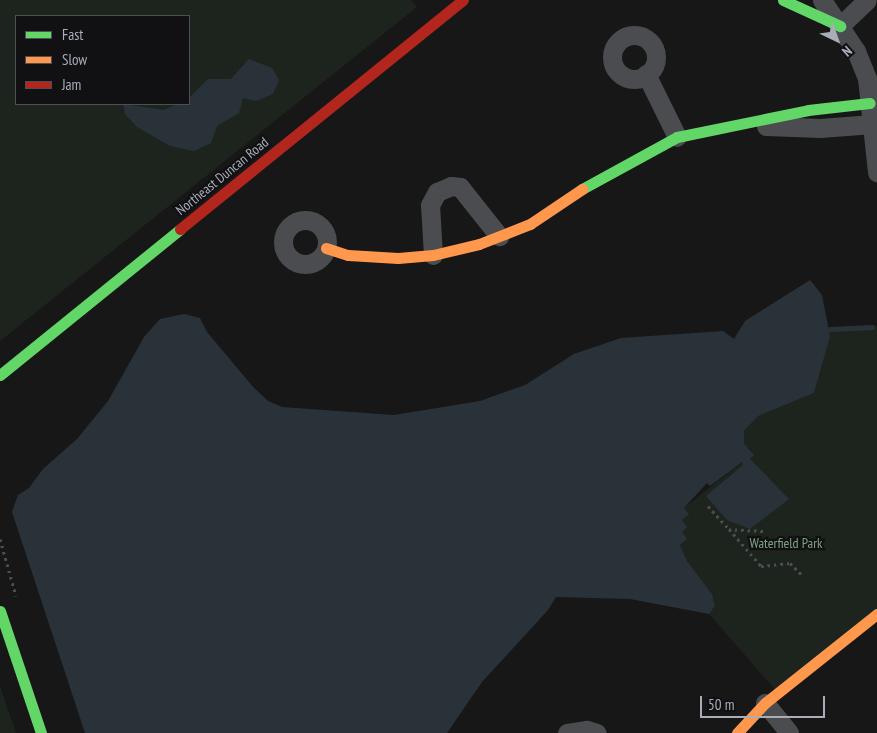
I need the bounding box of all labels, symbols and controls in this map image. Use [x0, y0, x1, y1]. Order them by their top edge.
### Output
legend [15, 15, 190, 105]
north arrow [812, 15, 862, 65]
text: Fast [62, 25, 83, 44]
text: N [838, 42, 856, 60]
text: Slow [62, 50, 87, 69]
text: Jam [62, 75, 81, 94]
street label: Northeast Duncan Road [172, 134, 272, 218]
park label: Waterfield Park [750, 535, 822, 551]
scale bar [702, 686, 827, 718]
text: 50 m [708, 695, 734, 714]

